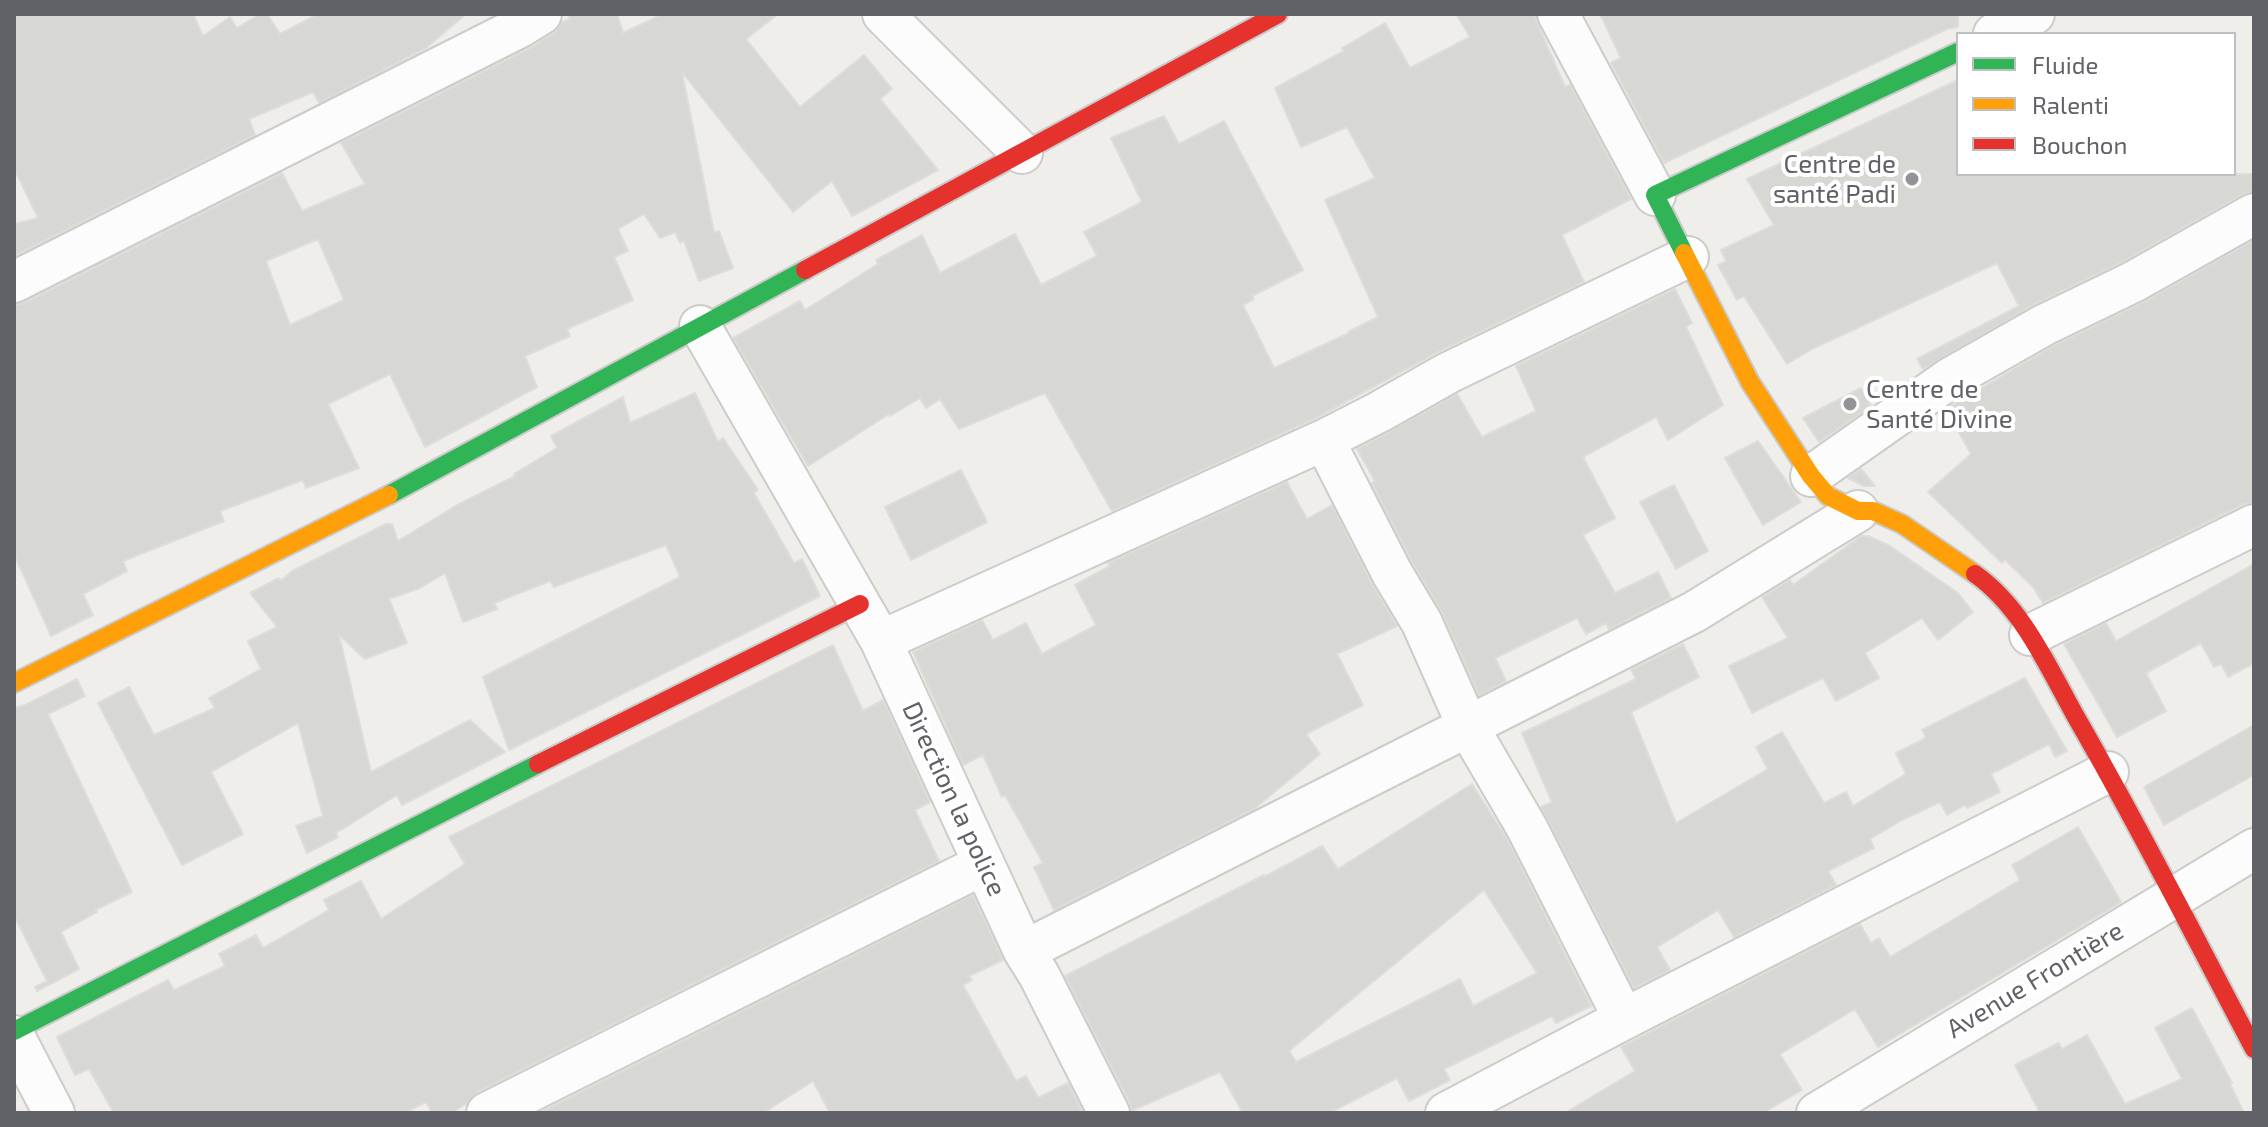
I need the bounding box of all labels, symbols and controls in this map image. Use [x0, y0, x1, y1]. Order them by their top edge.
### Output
legend [1956, 32, 2236, 176]
text: Fluide [2032, 50, 2098, 79]
text: Ralenti [2032, 90, 2109, 119]
text: Bouchon [2032, 130, 2127, 159]
place label: Centre de santé Padi [1773, 148, 1896, 210]
marker: Centre de santé Padi [1903, 170, 1921, 188]
place label: Centre de Santé Divine [1866, 373, 2013, 434]
marker: Centre de Santé Divine [1841, 395, 1859, 413]
street label: Direction la police [895, 697, 1013, 901]
street label: Avenue Frontière [1941, 915, 2129, 1045]

